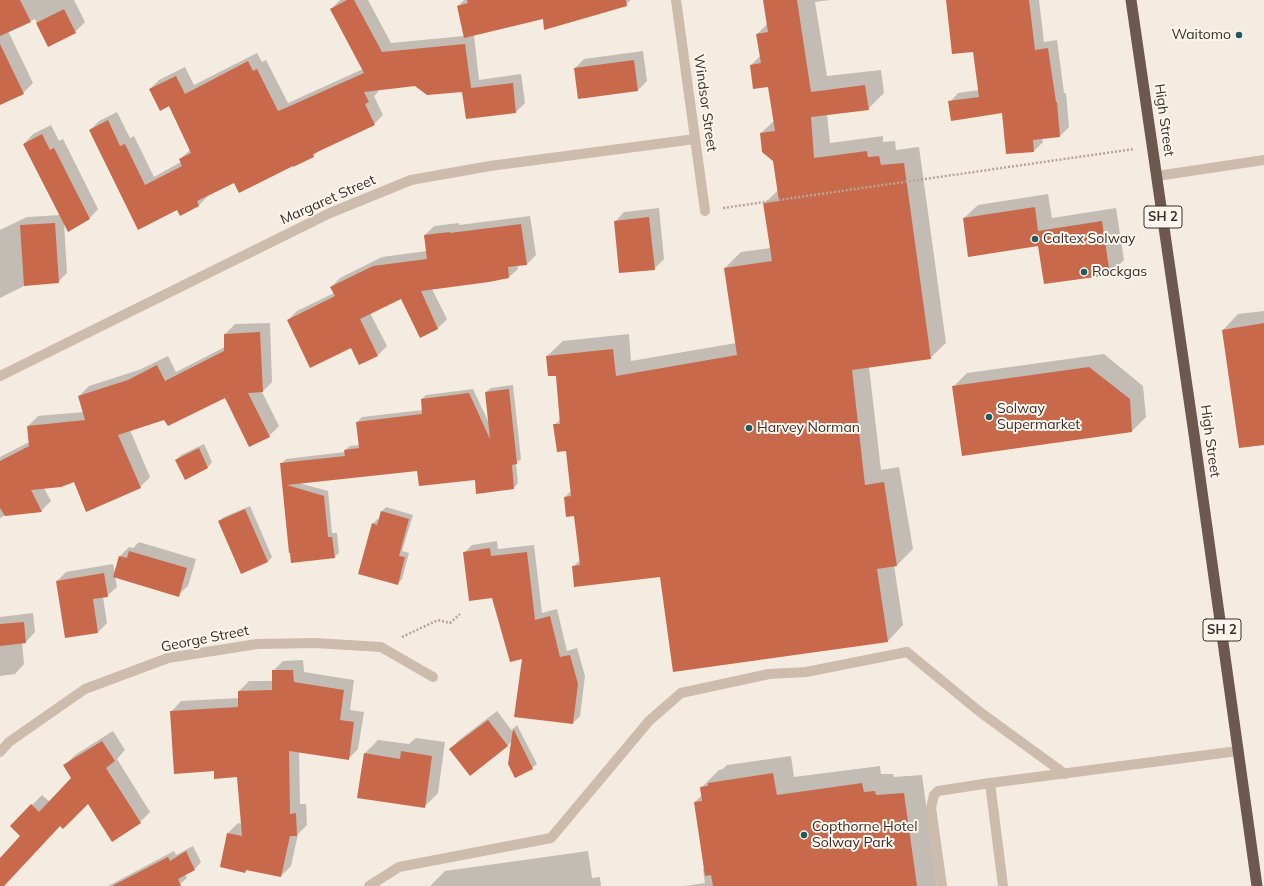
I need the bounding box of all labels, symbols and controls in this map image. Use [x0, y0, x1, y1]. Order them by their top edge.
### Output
place label: Waitomo [1171, 27, 1231, 43]
marker: Waitomo [1234, 30, 1244, 40]
street label: Windsor Street [690, 53, 720, 153]
street label: High Street [1151, 83, 1177, 157]
street label: Margaret Street [278, 172, 378, 228]
road number: SH 2 [1144, 206, 1182, 228]
place label: Caltex Solway [1043, 231, 1135, 247]
marker: Caltex Solway [1030, 234, 1040, 244]
place label: Rockgas [1092, 264, 1147, 280]
marker: Rockgas [1079, 267, 1089, 277]
place label: Solway Supermarket [997, 401, 1080, 434]
street label: High Street [1197, 404, 1223, 478]
marker: Solway Supermarket [984, 412, 994, 422]
place label: Harvey Norman [757, 420, 860, 436]
marker: Harvey Norman [744, 423, 754, 433]
road number: SH 2 [1203, 619, 1241, 641]
street label: George Street [160, 622, 250, 656]
place label: Copthorne Hotel Solway Park [812, 819, 917, 852]
marker: Copthorne Hotel Solway Park [799, 830, 809, 840]

